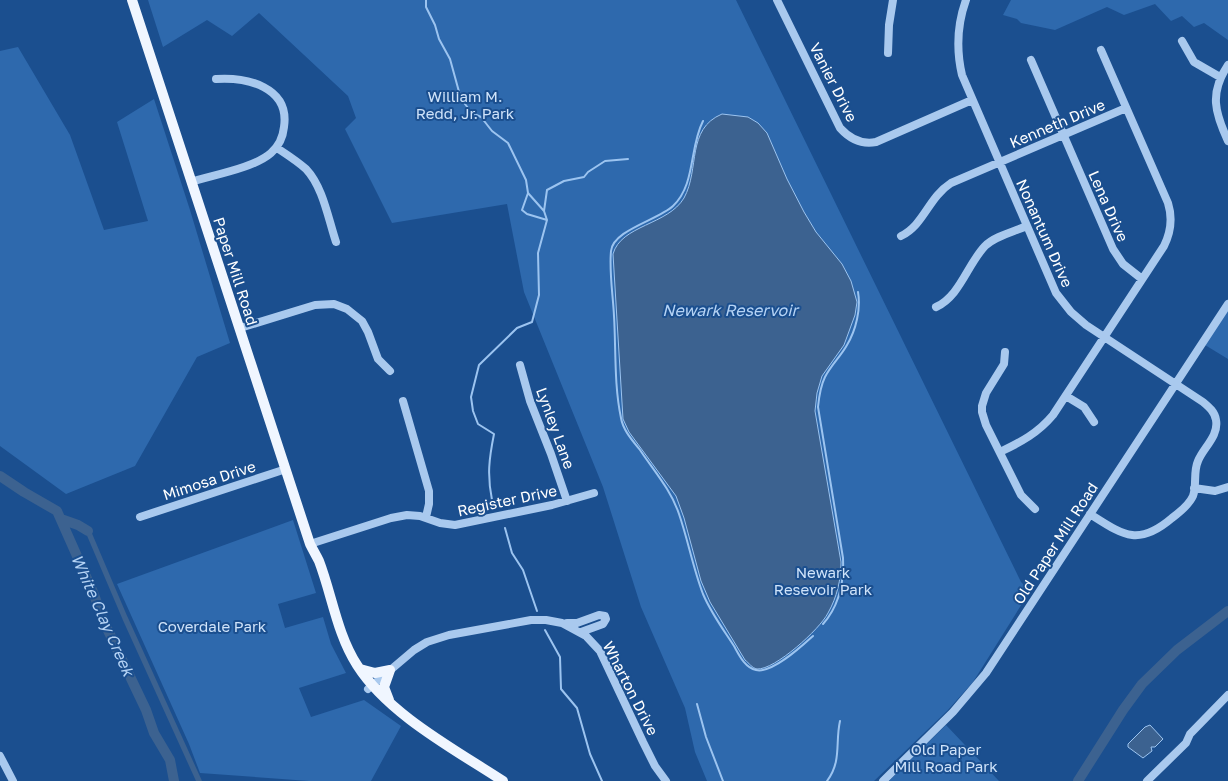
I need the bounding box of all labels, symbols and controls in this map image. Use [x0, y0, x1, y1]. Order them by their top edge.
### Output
street label: Vanier Drive [806, 39, 862, 125]
park label: William M. Redd, Jr. Park [416, 87, 515, 122]
street label: Kenneth Drive [1007, 95, 1108, 151]
street label: Lena Drive [1085, 168, 1133, 245]
street label: Nonantum Drive [1013, 176, 1077, 290]
street label: Paper Mill Road [210, 215, 262, 327]
water label: Newark Reservoir [662, 300, 800, 320]
street label: Lynley Lane [533, 385, 579, 471]
street label: Mimosa Drive [160, 456, 258, 503]
street label: Old Paper Mill Road [1009, 479, 1101, 607]
street label: Register Drive [456, 481, 559, 519]
water label: White Clay Creek [67, 551, 140, 681]
park label: Newark Resevoir Park [774, 563, 873, 598]
park label: Coverdale Park [158, 617, 267, 635]
street label: Wharton Drive [600, 638, 663, 738]
park label: Old Paper Mill Road Park [894, 740, 998, 775]

